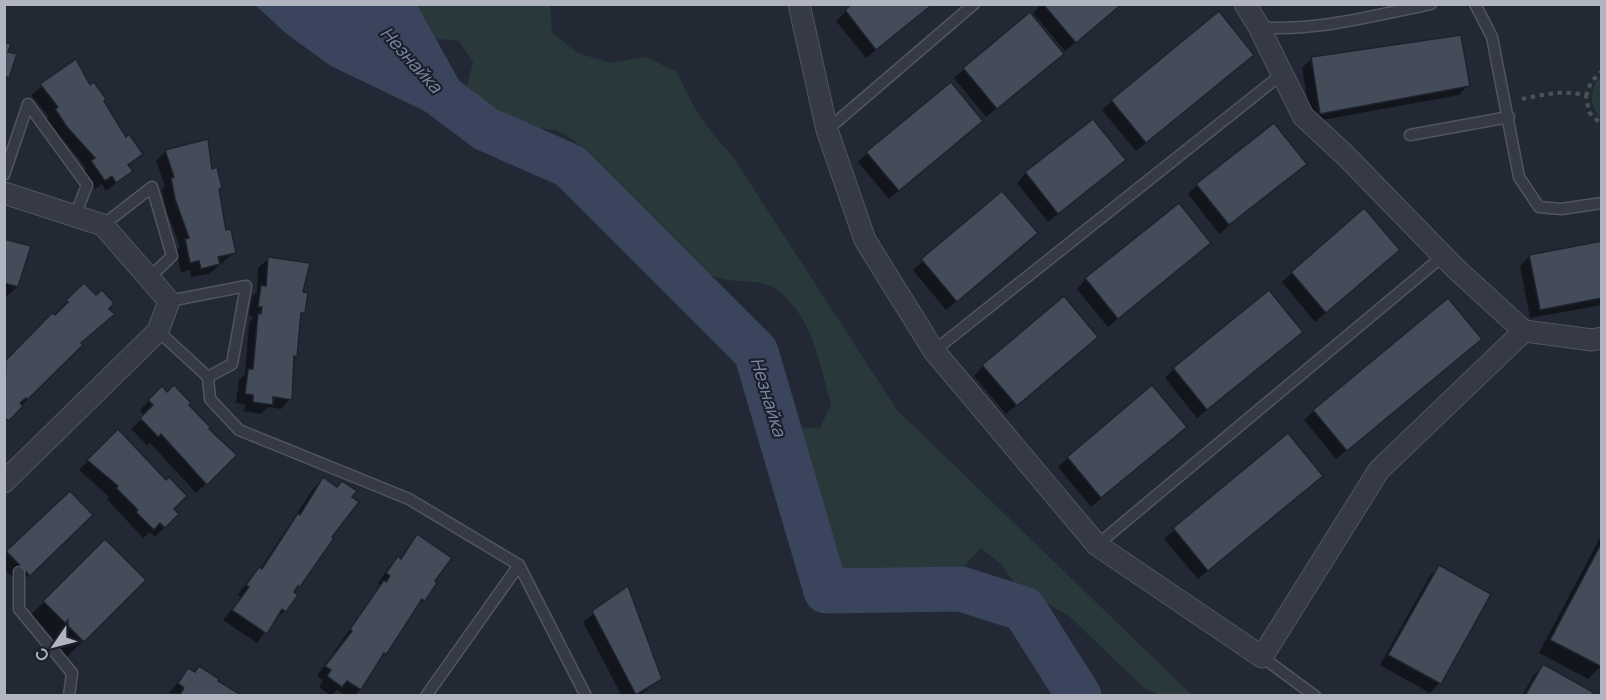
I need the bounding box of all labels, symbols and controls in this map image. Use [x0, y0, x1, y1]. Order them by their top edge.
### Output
water label: Незнайка [376, 21, 449, 98]
water label: Незнайка [746, 354, 793, 440]
north arrow [24, 616, 84, 676]
text: С [29, 643, 54, 666]

